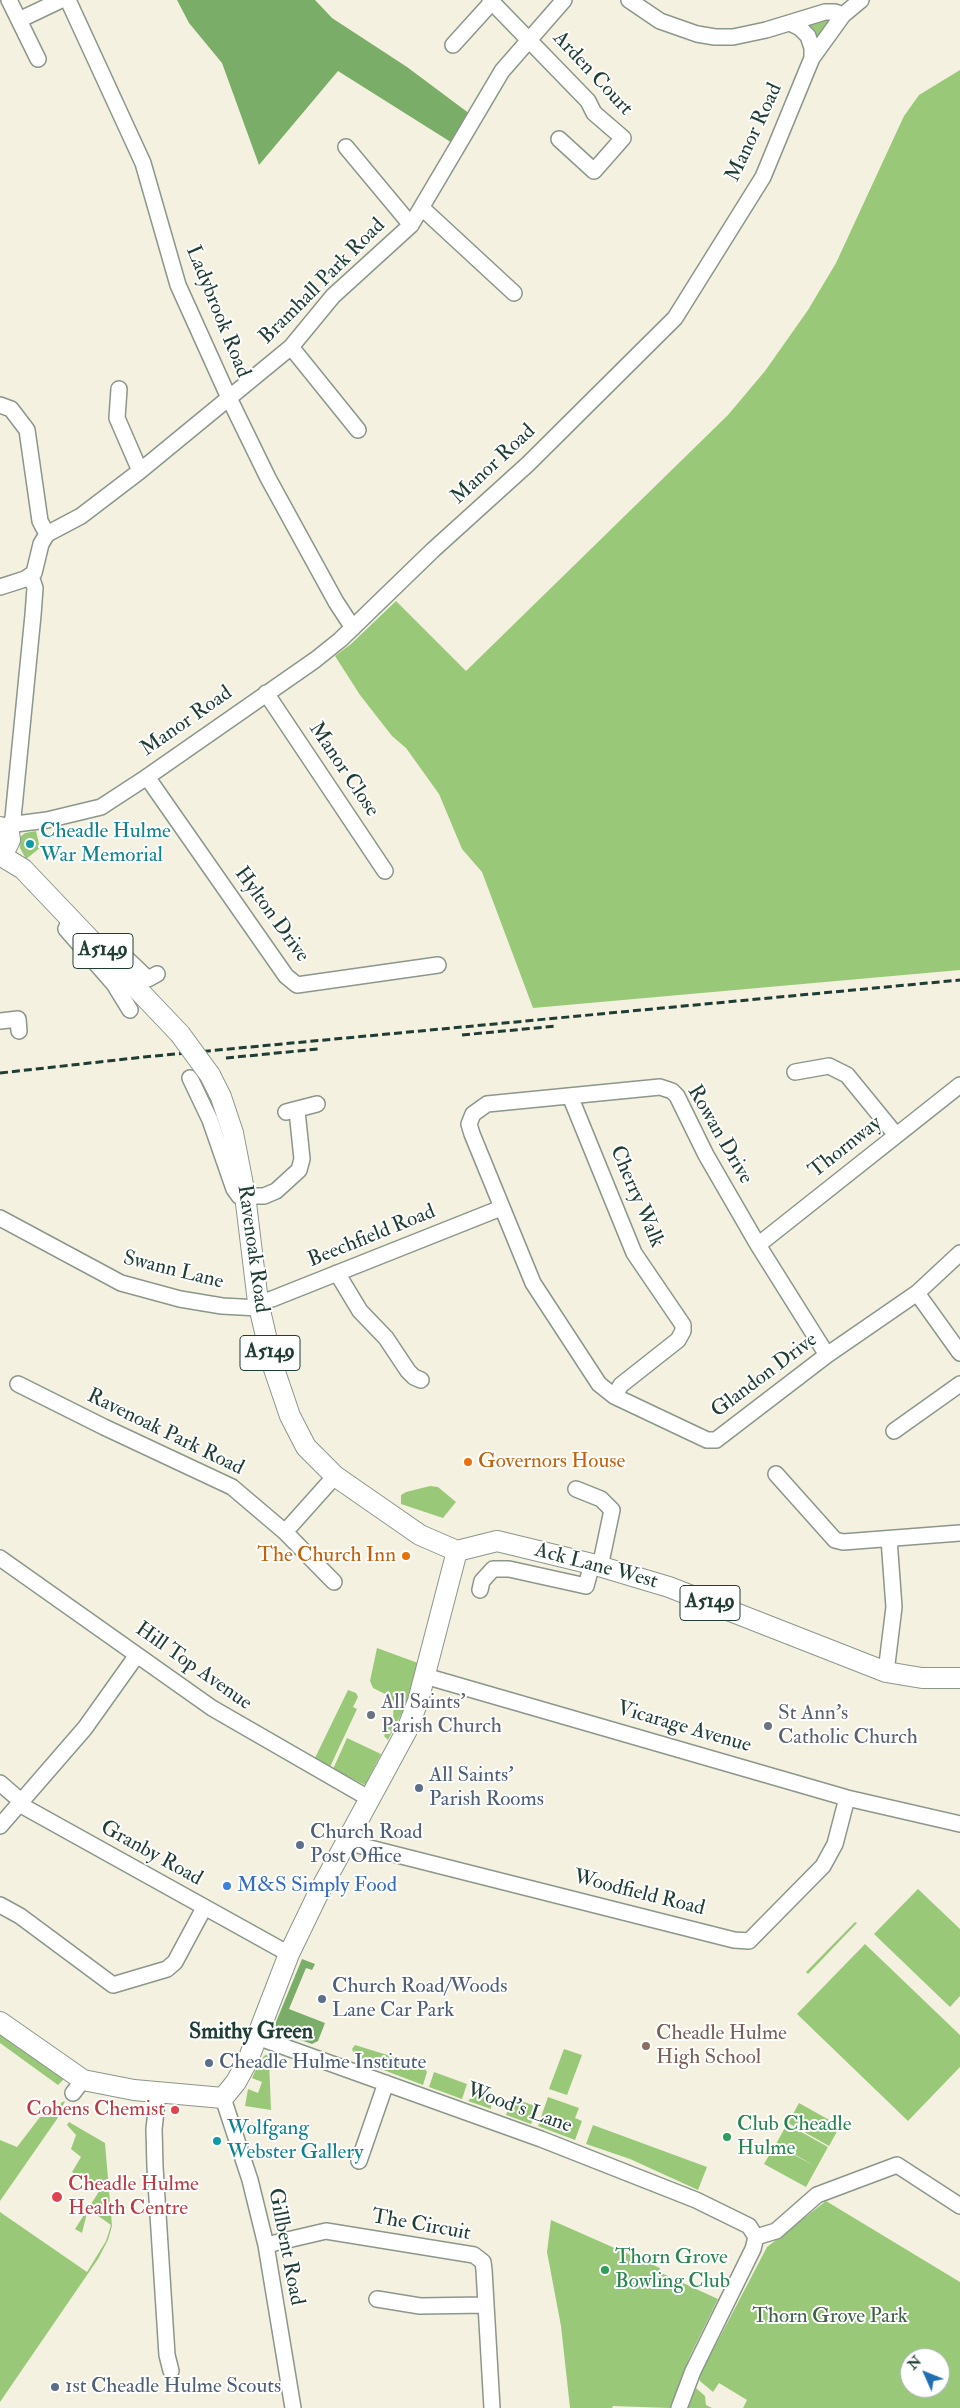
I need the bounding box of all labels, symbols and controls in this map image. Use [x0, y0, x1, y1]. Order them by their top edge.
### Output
street label: Arden Court [547, 27, 637, 121]
street label: Manor Road [721, 80, 789, 186]
street label: Bramhall Park Road [255, 214, 391, 350]
street label: Ladybrook Road [179, 242, 255, 382]
street label: Manor Road [447, 420, 541, 510]
street label: Manor Road [136, 681, 238, 763]
street label: Manor Close [302, 718, 384, 822]
place label: Cheadle Hulme War Memorial [40, 819, 171, 869]
marker: Cheadle Hulme War Memorial [24, 838, 36, 850]
street label: Hylton Drive [228, 862, 314, 968]
road number: A5149 [73, 934, 133, 968]
street label: Rowan Drive [681, 1081, 757, 1189]
street label: Thornway [804, 1112, 888, 1184]
street label: Cherry Walk [603, 1142, 669, 1252]
street label: Ravenoak Road [231, 1183, 273, 1315]
street label: Beechfield Road [305, 1200, 439, 1274]
street label: Swann Lane [120, 1246, 226, 1296]
street label: Glandon Drive [707, 1328, 823, 1424]
road number: A5149 [240, 1336, 300, 1370]
street label: Ravenoak Park Road [82, 1384, 248, 1482]
place label: Governors House [478, 1449, 625, 1475]
marker: Governors House [462, 1456, 474, 1468]
street label: Ack Lane West [532, 1538, 660, 1596]
place label: The Church Inn [257, 1543, 396, 1569]
marker: The Church Inn [400, 1550, 412, 1562]
road number: A5149 [680, 1586, 740, 1620]
street label: Hill Top Avenue [130, 1617, 256, 1717]
place label: All Saints' Parish Church [381, 1690, 502, 1740]
street label: Vicarage Avenue [614, 1697, 754, 1759]
place label: St Ann's Catholic Church [778, 1701, 918, 1751]
marker: All Saints' Parish Church [365, 1709, 377, 1721]
marker: St Ann's Catholic Church [762, 1720, 774, 1732]
place label: All Saints' Parish Rooms [429, 1763, 544, 1813]
marker: All Saints' Parish Rooms [413, 1782, 425, 1794]
street label: Granby Road [96, 1816, 206, 1892]
place label: Church Road Post Office [310, 1820, 423, 1870]
marker: Church Road Post Office [294, 1839, 306, 1851]
street label: Woodfield Road [571, 1866, 707, 1922]
place label: M&S Simply Food [237, 1873, 397, 1899]
marker: M&S Simply Food [221, 1880, 233, 1892]
place label: Church Road/Woods Lane Car Park [332, 1974, 507, 2024]
marker: Church Road/Woods Lane Car Park [316, 1993, 328, 2005]
district label: Smithy Green [189, 2020, 313, 2046]
place label: Cheadle Hulme High School [656, 2021, 787, 2071]
marker: Cheadle Hulme High School [640, 2040, 652, 2052]
place label: Cheadle Hulme Institute [219, 2050, 426, 2076]
marker: Cheadle Hulme Institute [203, 2057, 215, 2069]
street label: Wood's Lane [463, 2078, 575, 2140]
place label: Cohens Chemist [26, 2097, 165, 2123]
marker: Cohens Chemist [169, 2104, 181, 2116]
place label: Club Cheadle Hulme [737, 2112, 851, 2162]
place label: Wolfgang Webster Gallery [227, 2116, 363, 2166]
marker: Club Cheadle Hulme [721, 2131, 733, 2143]
marker: Wolfgang Webster Gallery [211, 2135, 223, 2147]
place label: Cheadle Hulme Health Centre [68, 2172, 199, 2222]
street label: Gillbent Road [261, 2186, 309, 2308]
marker: Cheadle Hulme Health Centre [50, 2190, 64, 2204]
street label: The Circuit [370, 2205, 472, 2247]
place label: Thorn Grove Bowling Club [615, 2245, 730, 2295]
marker: Thorn Grove Bowling Club [599, 2264, 611, 2276]
park label: Thorn Grove Park [752, 2304, 908, 2330]
north arrow [900, 2348, 950, 2398]
text: N [904, 2353, 925, 2373]
place label: 1st Cheadle Hulme Scouts [65, 2374, 281, 2400]
marker: 1st Cheadle Hulme Scouts [49, 2381, 61, 2393]

